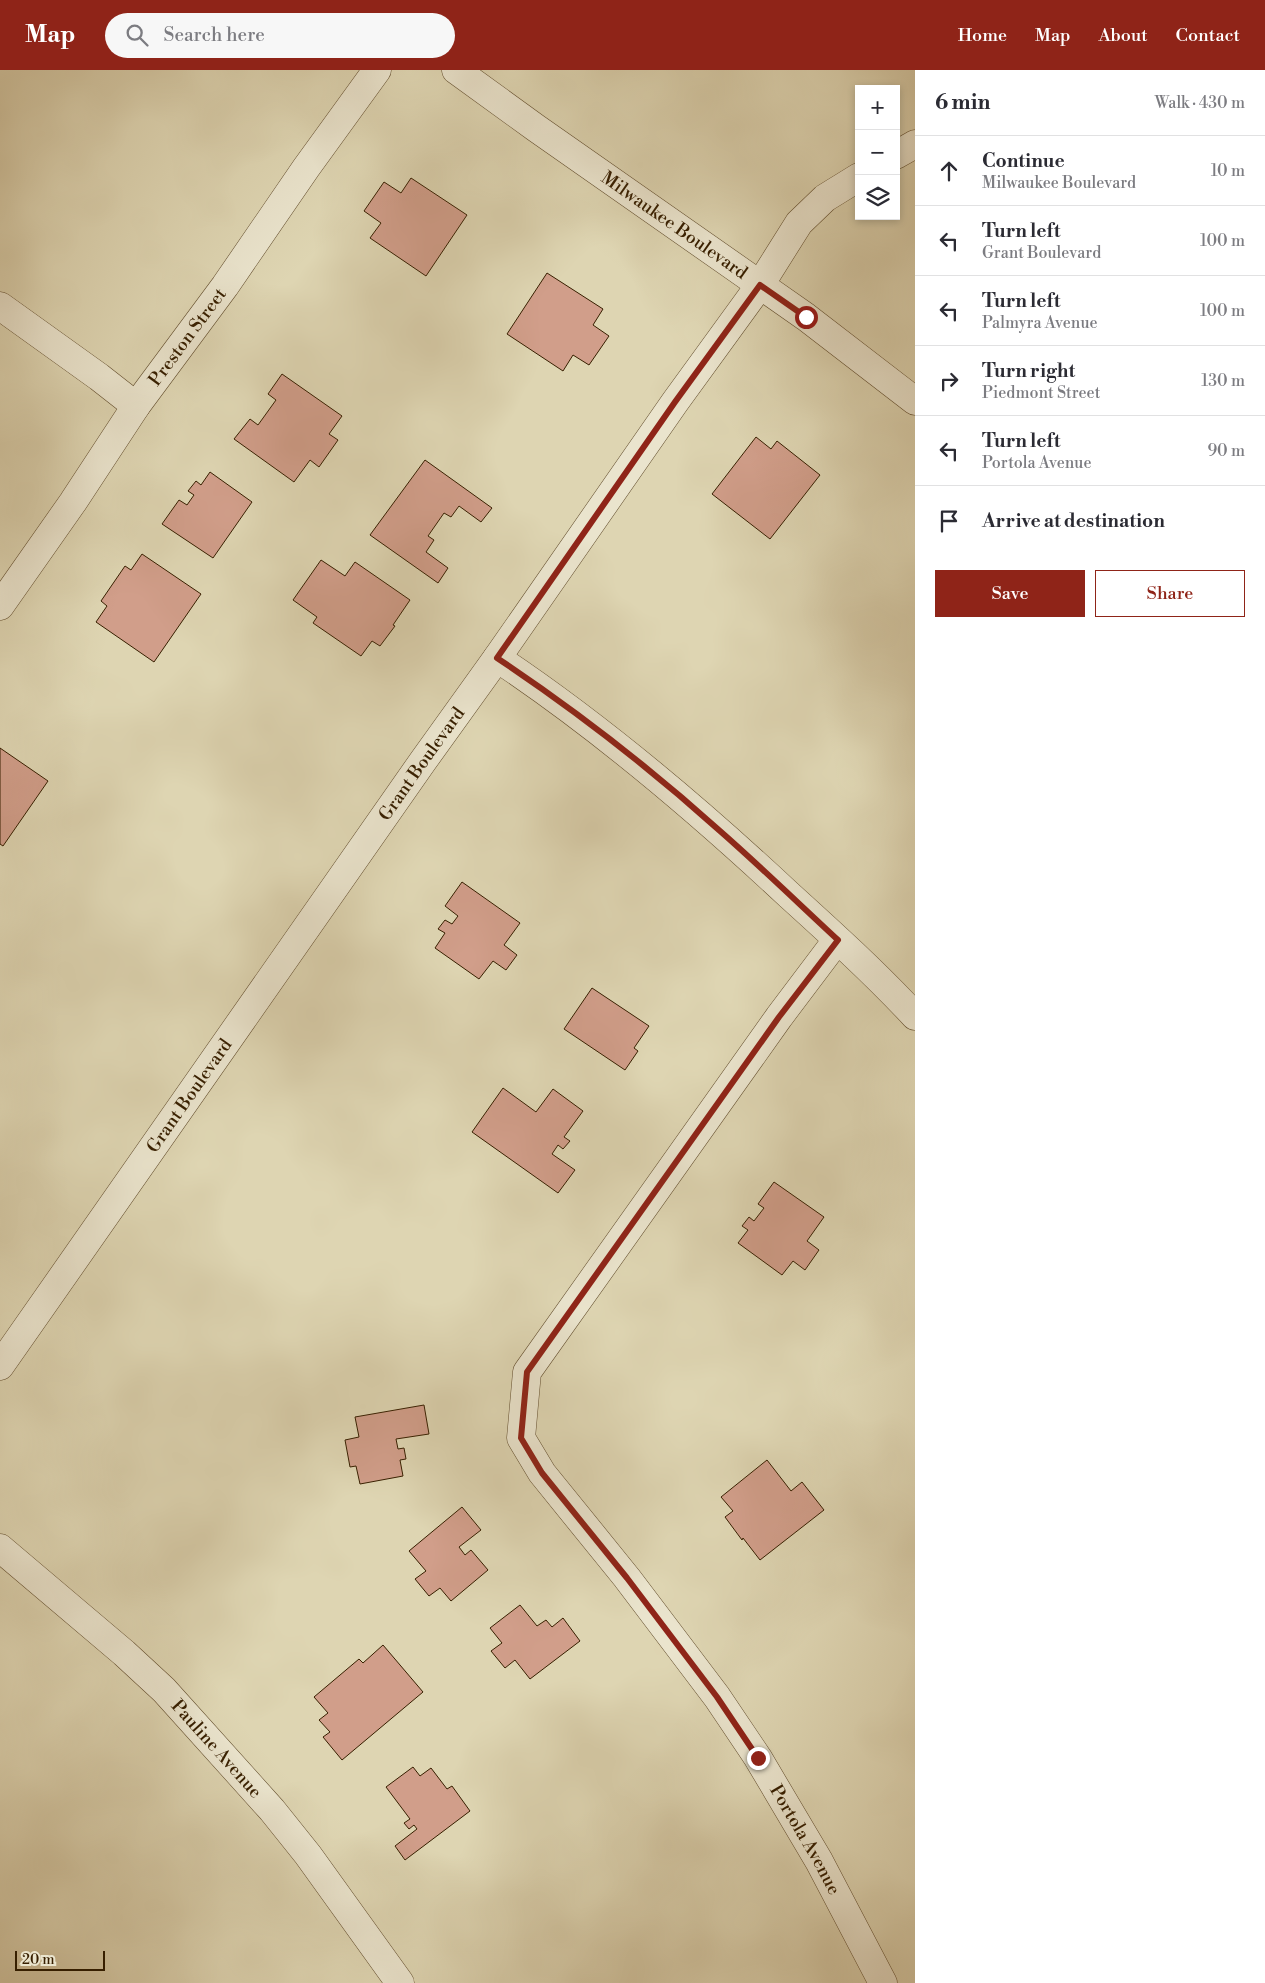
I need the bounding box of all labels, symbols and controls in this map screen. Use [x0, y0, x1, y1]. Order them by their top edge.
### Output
search box [105, 13, 455, 58]
text: Map [25, 20, 75, 50]
icon: search [123, 21, 151, 49]
text: Search here [163, 23, 265, 47]
text: Home [958, 24, 1007, 47]
text: Map [1035, 24, 1071, 47]
text: About [1099, 24, 1148, 47]
text: Contact [1176, 24, 1240, 47]
map controls [855, 85, 900, 220]
button: + [855, 85, 900, 130]
text: 6 min [935, 90, 990, 116]
text: Walk · 430 m [1155, 93, 1245, 113]
button: − [855, 130, 900, 175]
text: Continue [982, 149, 1065, 173]
icon: ahead [935, 157, 963, 185]
text: 10 m [1211, 161, 1245, 181]
street label: Milwaukee Boulevard [597, 166, 753, 285]
text: Milwaukee Boulevard [982, 173, 1136, 193]
button: layers [855, 175, 900, 220]
text: Turn left [982, 219, 1061, 243]
icon: left [935, 227, 963, 255]
text: 100 m [1200, 231, 1245, 251]
text: Grant Boulevard [982, 243, 1101, 263]
street label: Preston Street [143, 283, 232, 391]
text: Turn left [982, 289, 1061, 313]
icon: left [935, 297, 963, 325]
text: 100 m [1200, 301, 1245, 321]
route start [795, 306, 818, 329]
text: Palmyra Avenue [982, 313, 1098, 333]
text: Turn right [982, 359, 1075, 383]
icon: right [935, 367, 963, 395]
text: 130 m [1201, 371, 1245, 391]
text: Piedmont Street [982, 383, 1100, 403]
text: Turn left [982, 429, 1061, 453]
icon: left [935, 437, 963, 465]
text: 90 m [1207, 441, 1245, 461]
text: Portola Avenue [982, 453, 1092, 473]
icon: arrive [935, 507, 963, 535]
text: Arrive at destination [982, 509, 1165, 533]
button: Save [935, 570, 1085, 617]
button: Share [1095, 570, 1245, 617]
street label: Grant Boulevard [373, 702, 470, 825]
street label: Grant Boulevard [141, 1033, 237, 1157]
street label: Pauline Avenue [167, 1695, 267, 1803]
route end [747, 1747, 770, 1770]
street label: Portola Avenue [765, 1780, 846, 1898]
scale bar [15, 1948, 105, 1971]
text: 20 m [22, 1951, 54, 1969]

